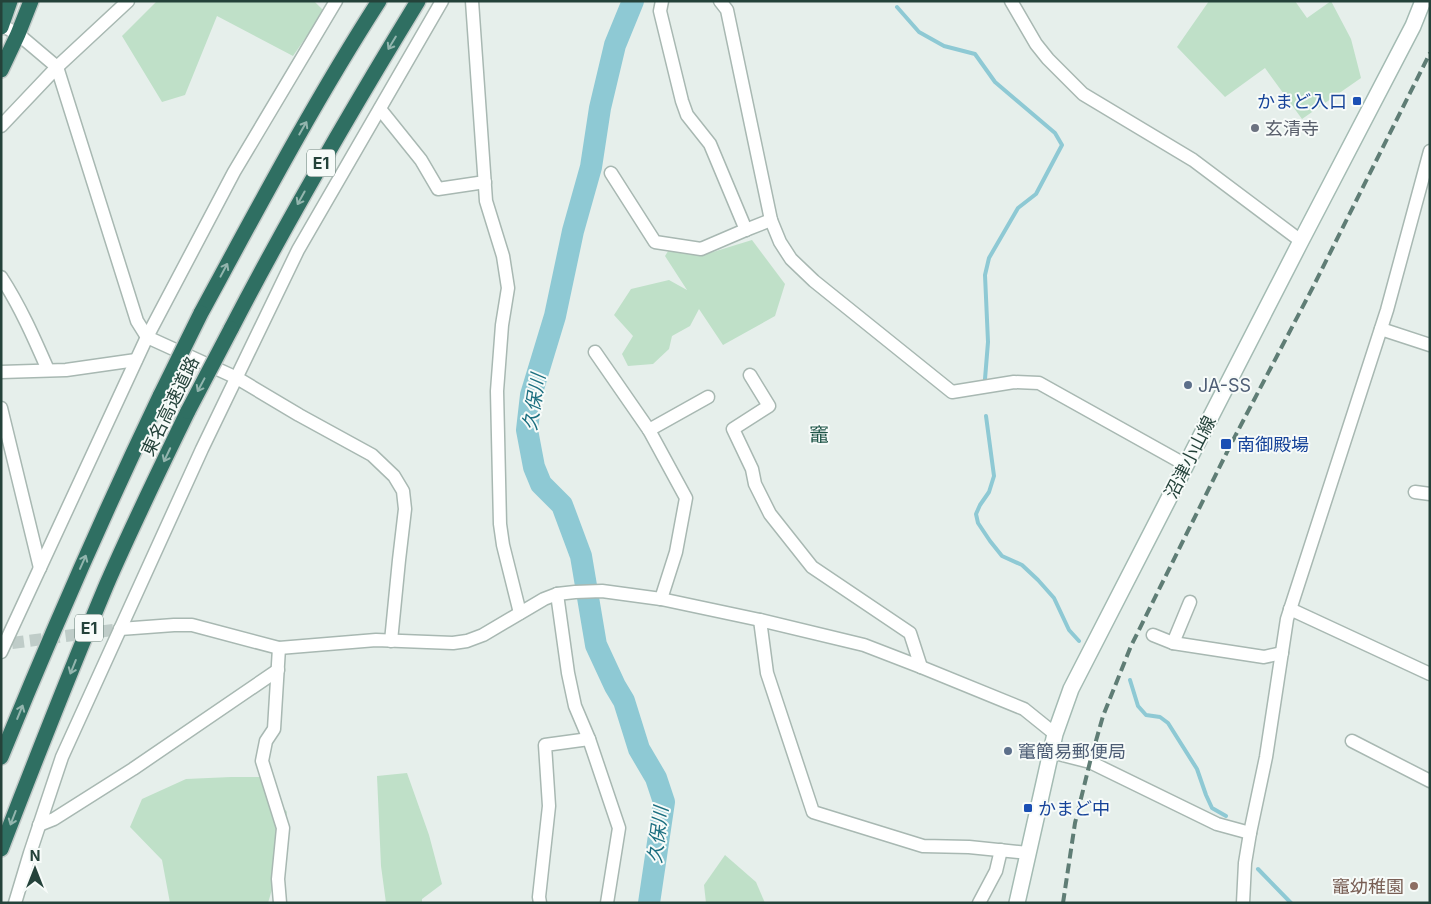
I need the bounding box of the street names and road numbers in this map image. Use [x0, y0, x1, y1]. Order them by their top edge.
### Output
road number: E1 [307, 150, 335, 177]
street label: 東名高速道路 [137, 353, 203, 459]
street label: 沼津小山線 [1160, 412, 1220, 502]
road number: E1 [75, 614, 103, 641]

